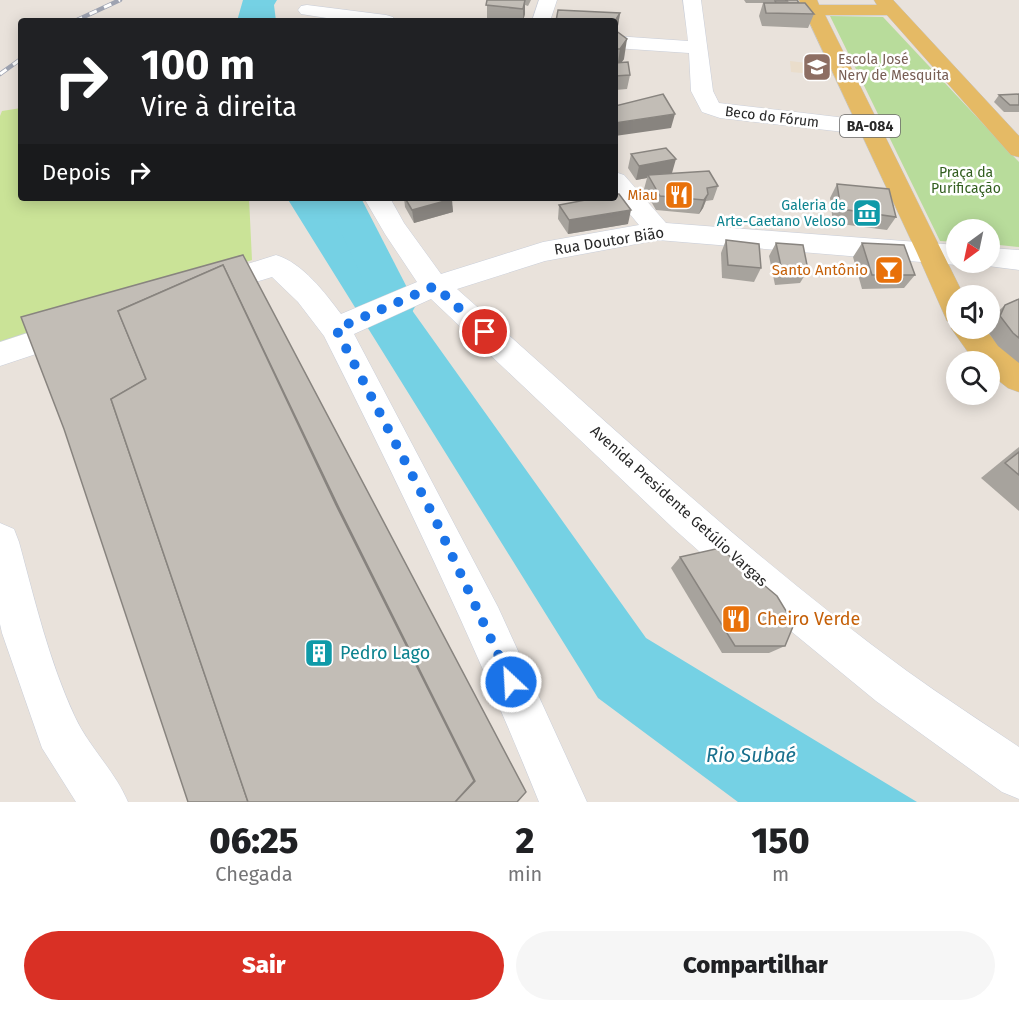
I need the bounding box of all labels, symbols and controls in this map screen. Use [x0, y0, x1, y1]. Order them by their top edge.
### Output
text: 100 m [141, 40, 255, 90]
icon: right [42, 42, 120, 120]
school or university icon: Escola José Nery de Mesquita [801, 51, 833, 83]
place label: Escola José Nery de Mesquita [838, 51, 949, 84]
text: Vire à direita [141, 91, 297, 123]
street label: Beco do Fórum [724, 103, 820, 131]
road number: BA-084 [840, 115, 900, 137]
icon: right [123, 156, 156, 189]
text: Depois [42, 159, 111, 186]
park label: Praça da Purificação [931, 164, 1001, 197]
restaurant icon: Miau [663, 179, 695, 211]
place label: Miau [627, 187, 658, 204]
place label: Galeria de Arte-Caetano Veloso [717, 197, 846, 230]
museum icon: Galeria de Arte-Caetano Veloso [851, 197, 883, 229]
north arrow [946, 219, 1000, 273]
map controls [946, 219, 1000, 405]
street label: Rua Doutor Bião [553, 223, 665, 259]
bar icon: Santo Antônio [873, 254, 905, 286]
place label: Santo Antônio [772, 261, 868, 279]
button: sound [946, 285, 1000, 339]
pin [459, 306, 510, 357]
icon: arrive [468, 315, 501, 348]
button: search [946, 351, 1000, 405]
street label: Avenida Presidente Getúlio Vargas [587, 422, 771, 590]
restaurant icon: Cheiro Verde [720, 603, 752, 635]
place label: Cheiro Verde [757, 608, 860, 630]
building icon: Pedro Lago [303, 637, 335, 669]
place label: Pedro Lago [340, 642, 430, 664]
position arrow [479, 650, 543, 714]
water label: Rio Subaé [706, 743, 796, 767]
text: 06:25 [209, 819, 298, 863]
text: 2 [516, 819, 534, 863]
text: 150 [752, 819, 810, 863]
text: Chegada [215, 862, 293, 886]
text: min [508, 862, 542, 886]
text: m [772, 862, 789, 886]
button: Sair [24, 931, 504, 1000]
button: Compartilhar [516, 931, 995, 1000]

